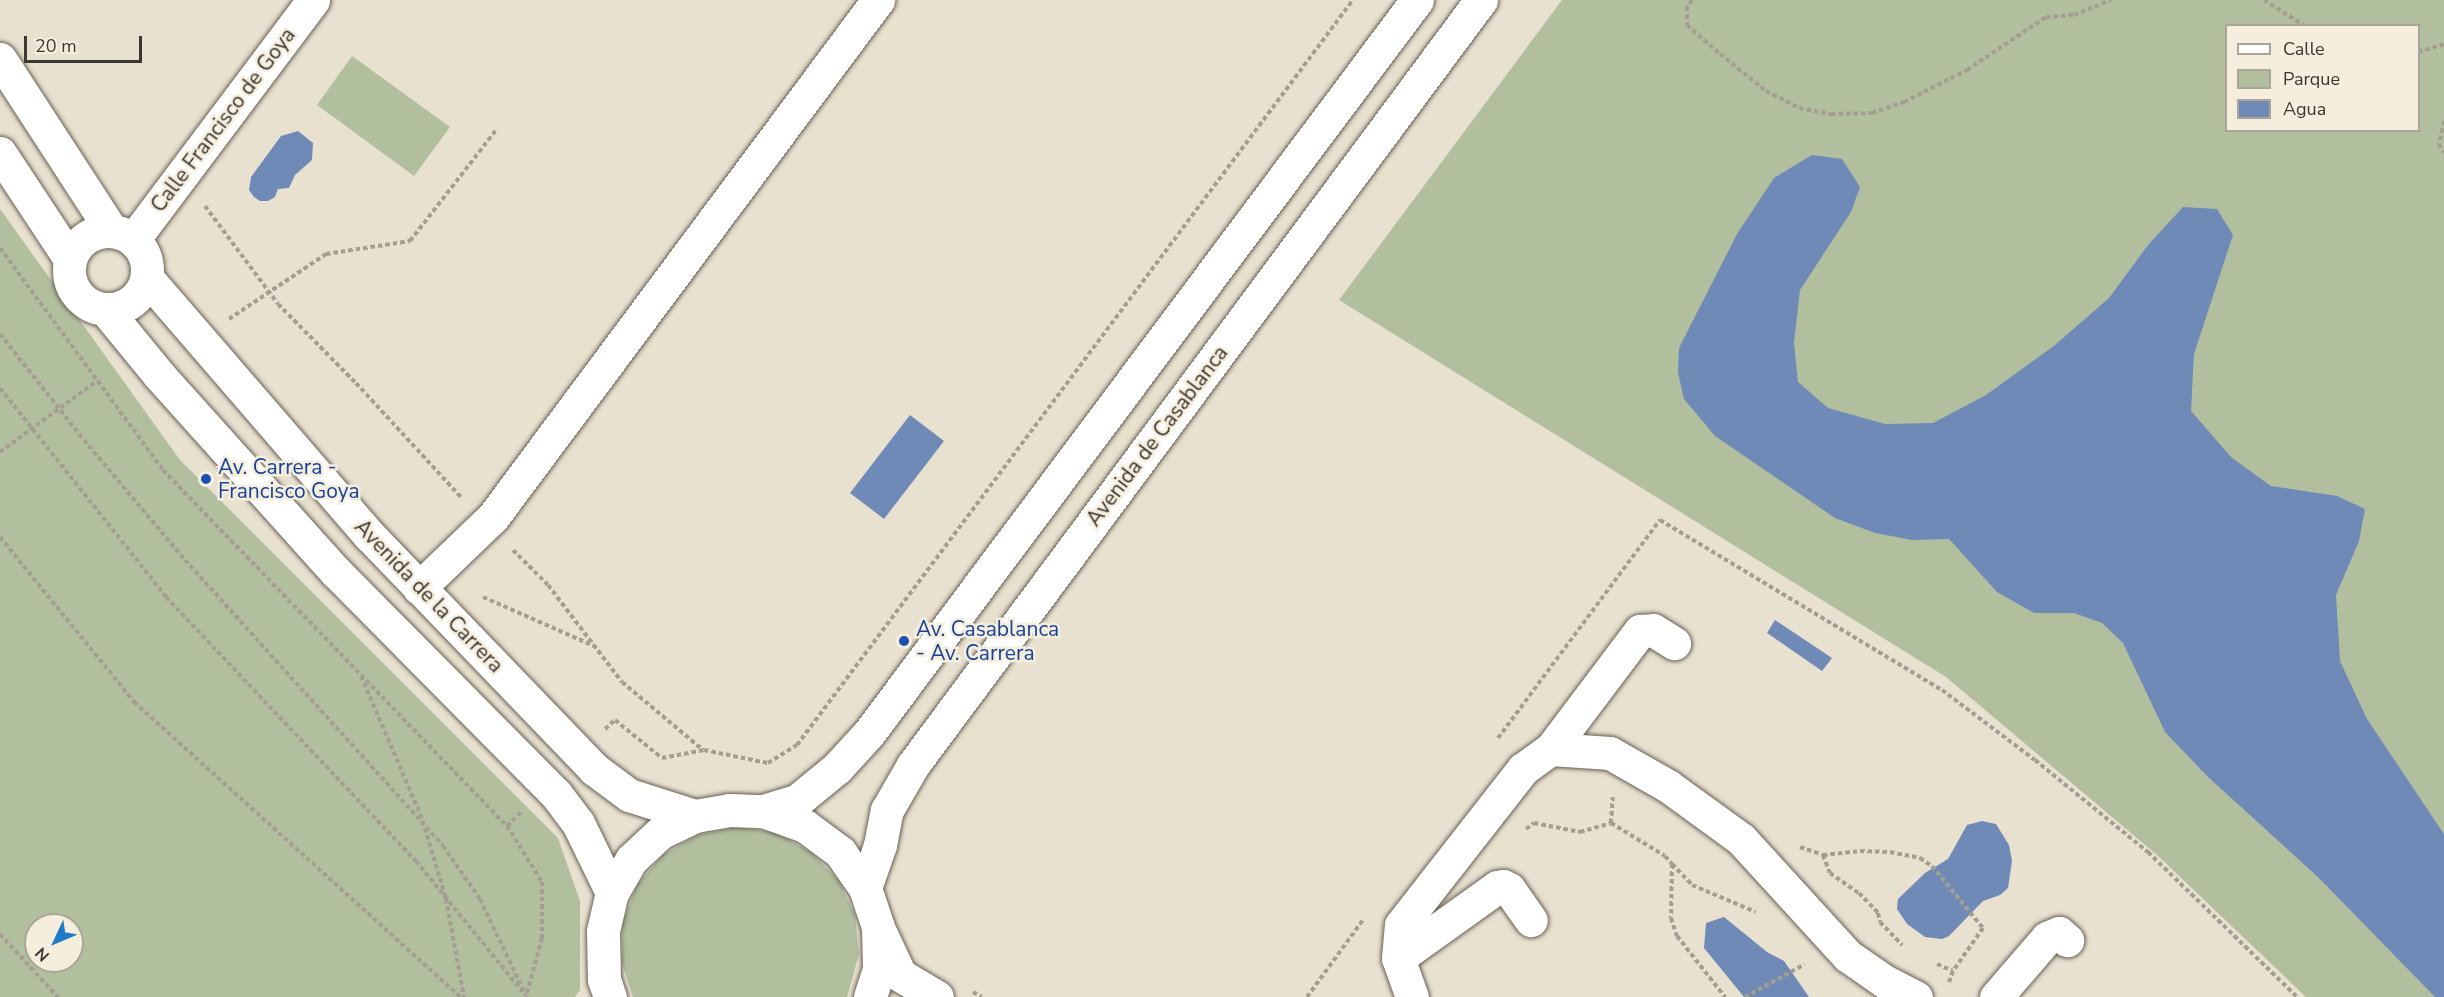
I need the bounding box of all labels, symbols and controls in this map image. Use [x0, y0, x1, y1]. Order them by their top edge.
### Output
street label: Calle Francisco de Goya [145, 23, 301, 217]
scale bar [27, 24, 146, 62]
legend [2225, 24, 2420, 132]
text: 20 m [35, 34, 77, 58]
text: Calle [2283, 37, 2325, 61]
text: Parque [2283, 67, 2340, 91]
text: Agua [2283, 97, 2326, 121]
street label: Avenida de Casablanca [1081, 341, 1233, 531]
place label: Av. Carrera - Francisco Goya [218, 454, 360, 504]
marker: Av. Carrera - Francisco Goya [199, 472, 213, 486]
street label: Avenida de la Carrera [349, 514, 509, 678]
place label: Av. Casablanca - Av. Carrera [916, 616, 1059, 666]
marker: Av. Casablanca - Av. Carrera [897, 634, 911, 648]
north arrow [24, 913, 84, 973]
text: N [30, 942, 55, 966]

